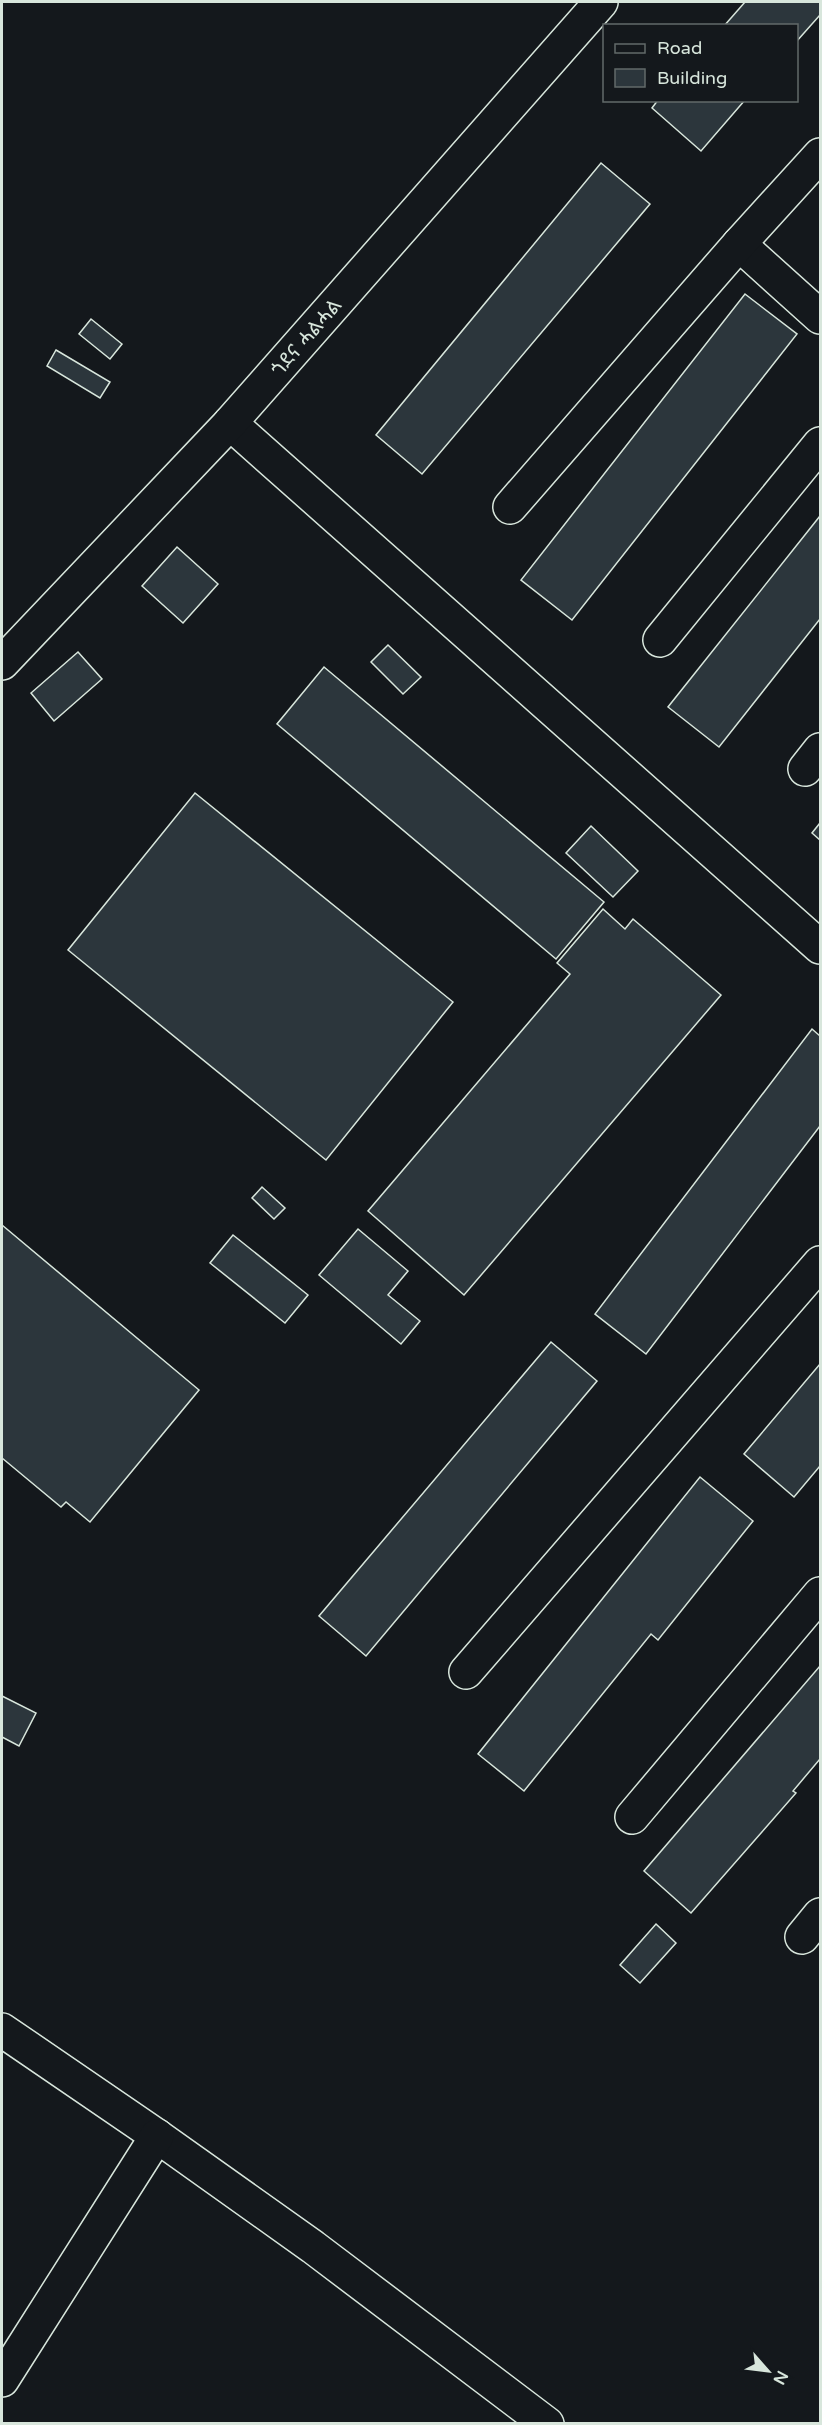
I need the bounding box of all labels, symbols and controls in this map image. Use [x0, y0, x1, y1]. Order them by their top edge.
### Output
legend [603, 24, 798, 102]
text: Road [657, 37, 702, 59]
text: Building [657, 67, 727, 89]
street label: ጎደና ሓልሓል [267, 294, 347, 381]
north arrow [738, 2341, 798, 2401]
text: N [769, 2367, 792, 2388]

